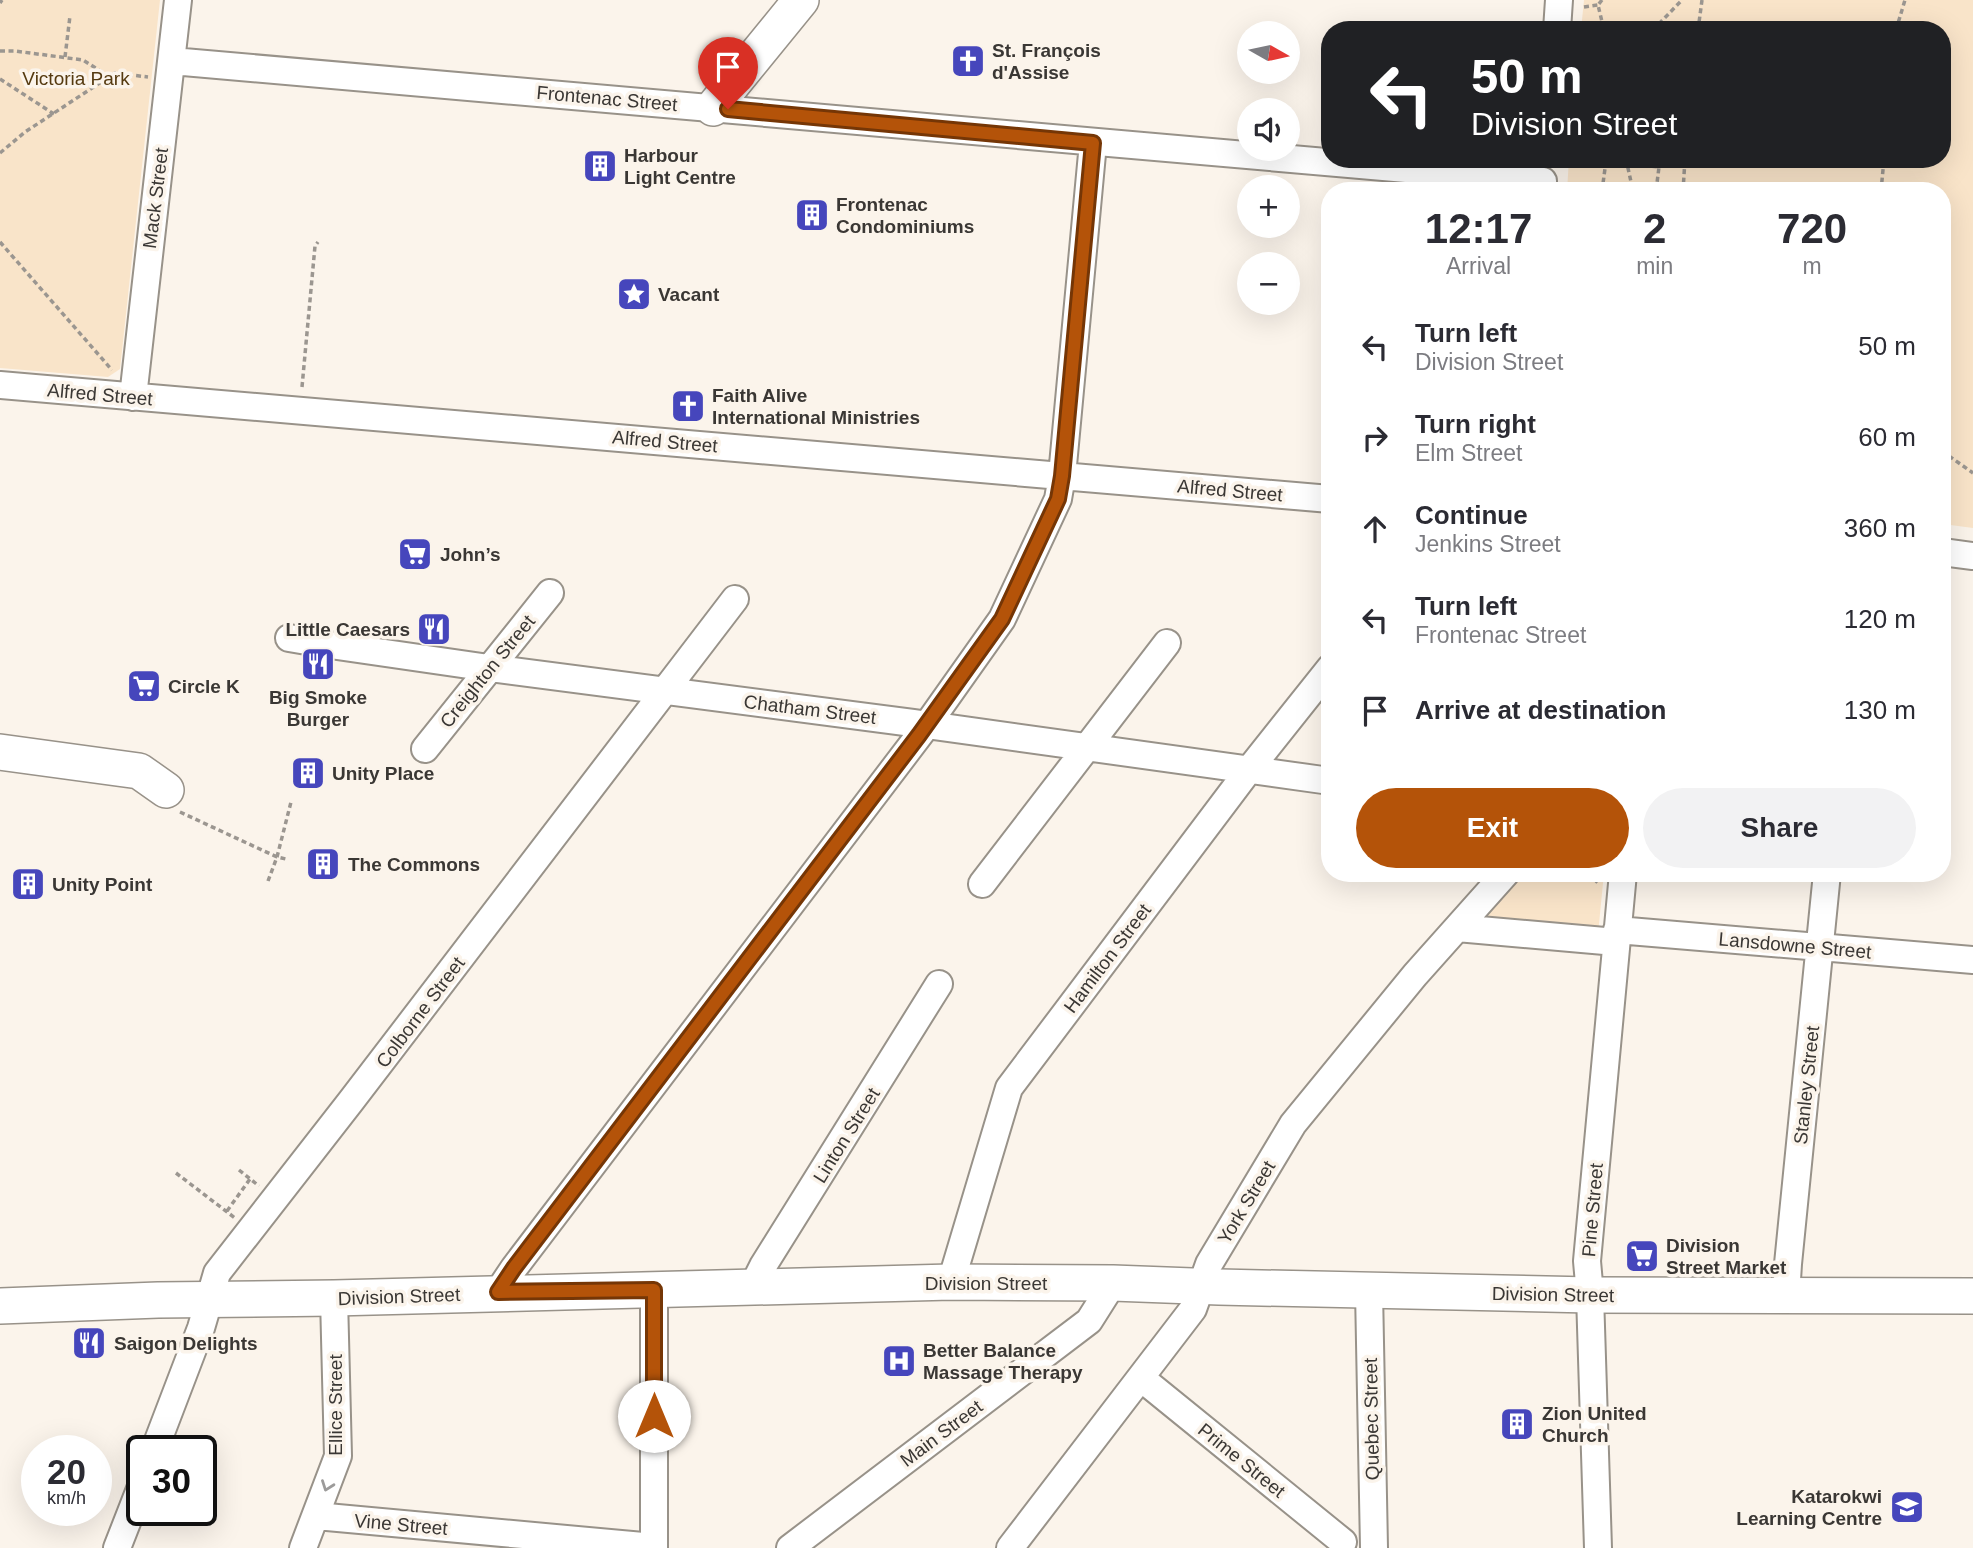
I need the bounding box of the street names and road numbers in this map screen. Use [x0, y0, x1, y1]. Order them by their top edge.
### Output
street label: Frontenac Street [536, 82, 679, 115]
street label: Mack Street [139, 146, 172, 250]
street label: Alfred Street [46, 379, 154, 410]
street label: Alfred Street [611, 426, 719, 457]
street label: Alfred Street [1176, 475, 1284, 506]
street label: Creighton Street [436, 610, 540, 732]
street label: Chatham Street [743, 691, 878, 728]
street label: Hamilton Street [1060, 899, 1156, 1017]
street label: Lansdowne Street [1718, 928, 1873, 963]
street label: Colborne Street [372, 952, 469, 1072]
street label: Stanley Street [1790, 1024, 1823, 1145]
street label: Linton Street [809, 1083, 884, 1187]
street label: York Street [1213, 1156, 1280, 1248]
street label: Pine Street [1578, 1162, 1607, 1258]
street label: Division Street [925, 1273, 1048, 1294]
street label: Division Street [1492, 1283, 1615, 1306]
street label: Division Street [337, 1284, 461, 1309]
street label: Ellice Street [325, 1354, 346, 1456]
street label: Quebec Street [1360, 1357, 1383, 1480]
street label: Main Street [896, 1395, 987, 1471]
street label: Prime Street [1194, 1419, 1290, 1502]
street label: Vine Street [353, 1510, 449, 1539]

